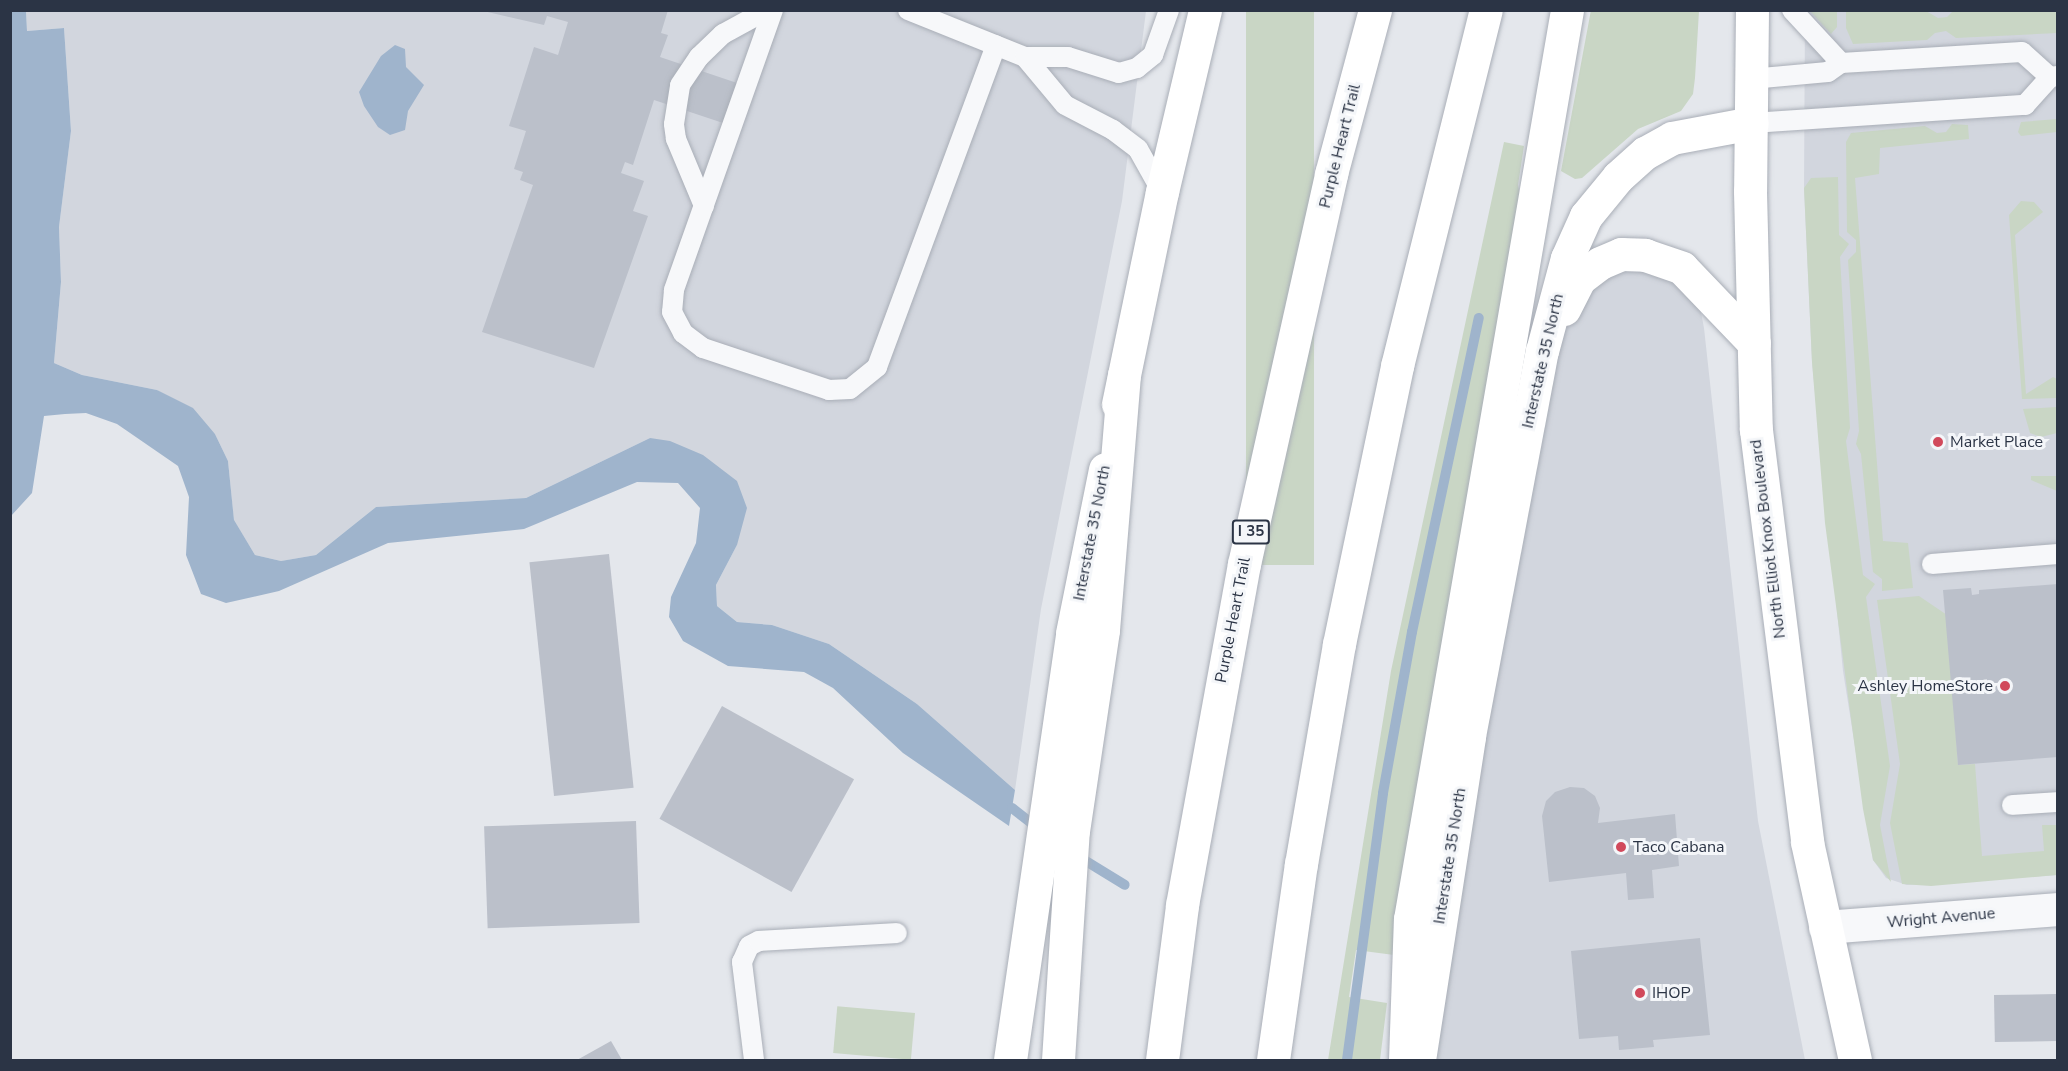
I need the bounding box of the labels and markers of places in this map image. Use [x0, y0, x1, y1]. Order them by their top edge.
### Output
place label: Market Place [1950, 432, 2043, 452]
marker: Market Place [1931, 435, 1945, 449]
place label: Ashley HomeStore [1858, 676, 1993, 696]
marker: Ashley HomeStore [1998, 679, 2012, 693]
place label: Taco Cabana [1633, 837, 1725, 857]
marker: Taco Cabana [1614, 840, 1628, 854]
place label: IHOP [1652, 983, 1691, 1003]
marker: IHOP [1633, 986, 1647, 1000]

